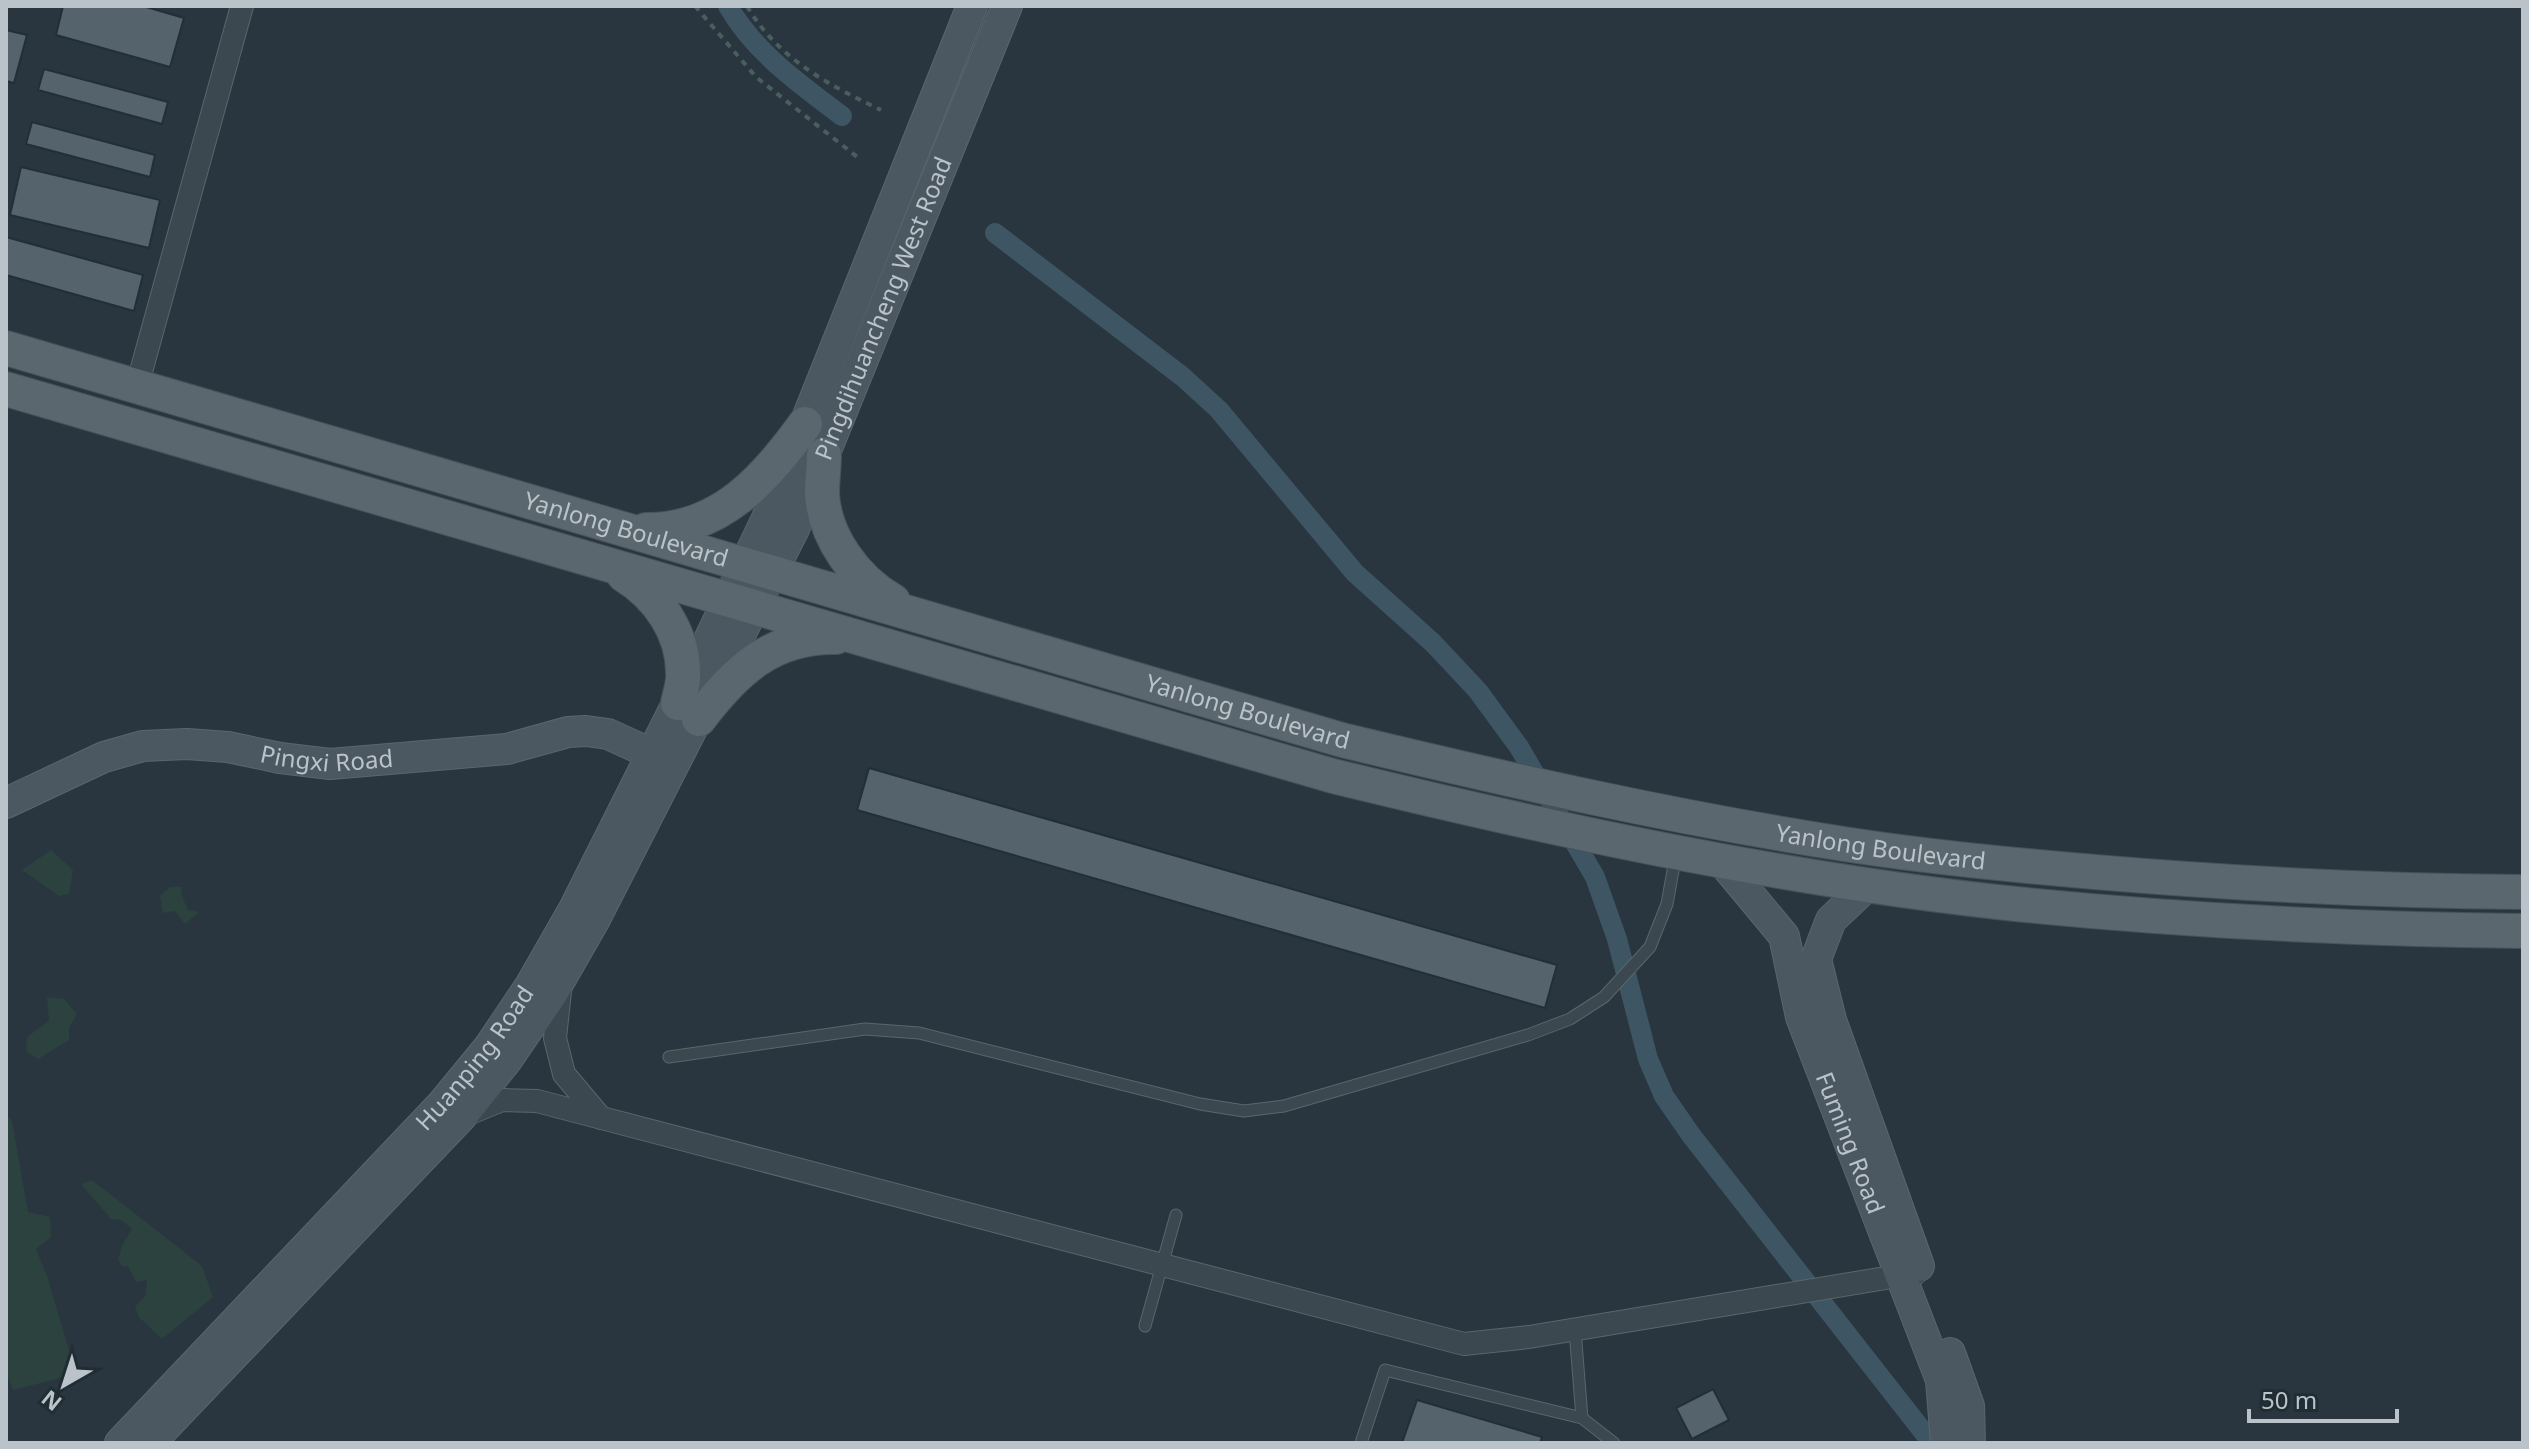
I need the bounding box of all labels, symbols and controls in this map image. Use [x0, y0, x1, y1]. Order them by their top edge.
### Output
street label: Pingdihuancheng West Road [806, 151, 959, 465]
street label: Yanlong Boulevard [520, 483, 732, 574]
street label: Yanlong Boulevard [1142, 665, 1353, 756]
street label: Pingxi Road [258, 736, 394, 779]
street label: Yanlong Boulevard [1774, 815, 1987, 877]
street label: Huanping Road [407, 979, 541, 1137]
street label: Fuming Road [1809, 1067, 1893, 1218]
north arrow [24, 1345, 104, 1425]
scale bar [2249, 1373, 2397, 1423]
text: 50 m [2261, 1383, 2317, 1416]
text: N [34, 1384, 67, 1419]

